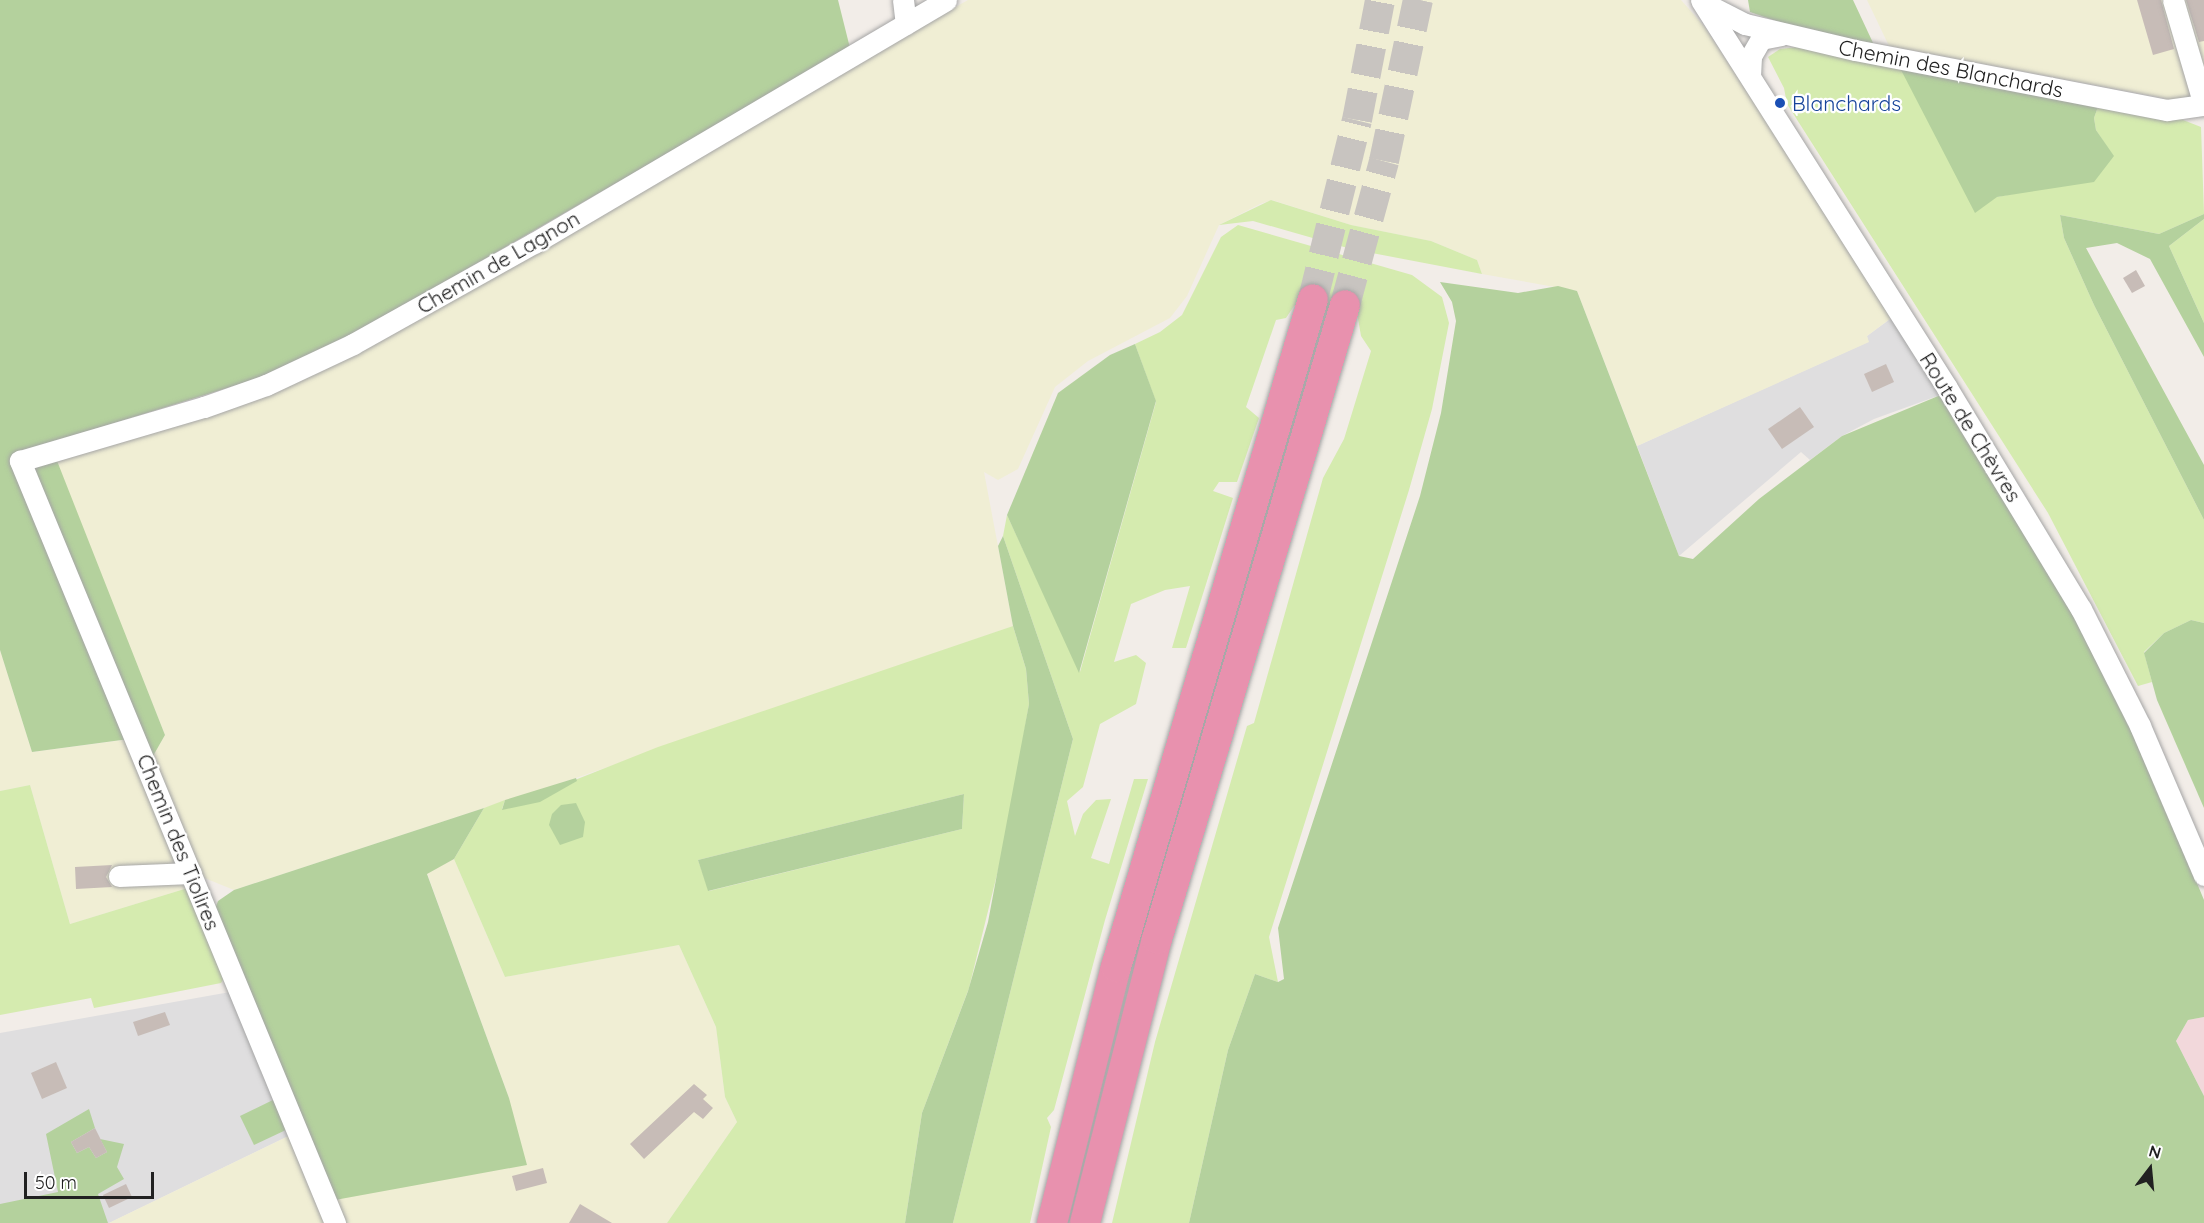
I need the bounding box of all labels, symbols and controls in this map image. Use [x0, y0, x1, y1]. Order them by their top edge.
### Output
street label: Chemin des Blanchards [1837, 34, 2065, 102]
place label: Blanchards [1792, 90, 1901, 116]
marker: Blanchards [1773, 96, 1787, 110]
street label: Chemin de Lagnon [412, 205, 584, 319]
street label: Route de Chèvres [1915, 348, 2027, 506]
street label: Chemin des Tiolires [132, 750, 226, 934]
north arrow [2120, 1139, 2180, 1199]
text: N [2147, 1140, 2163, 1163]
scale bar [27, 1160, 158, 1198]
text: 50 m [35, 1171, 77, 1194]

